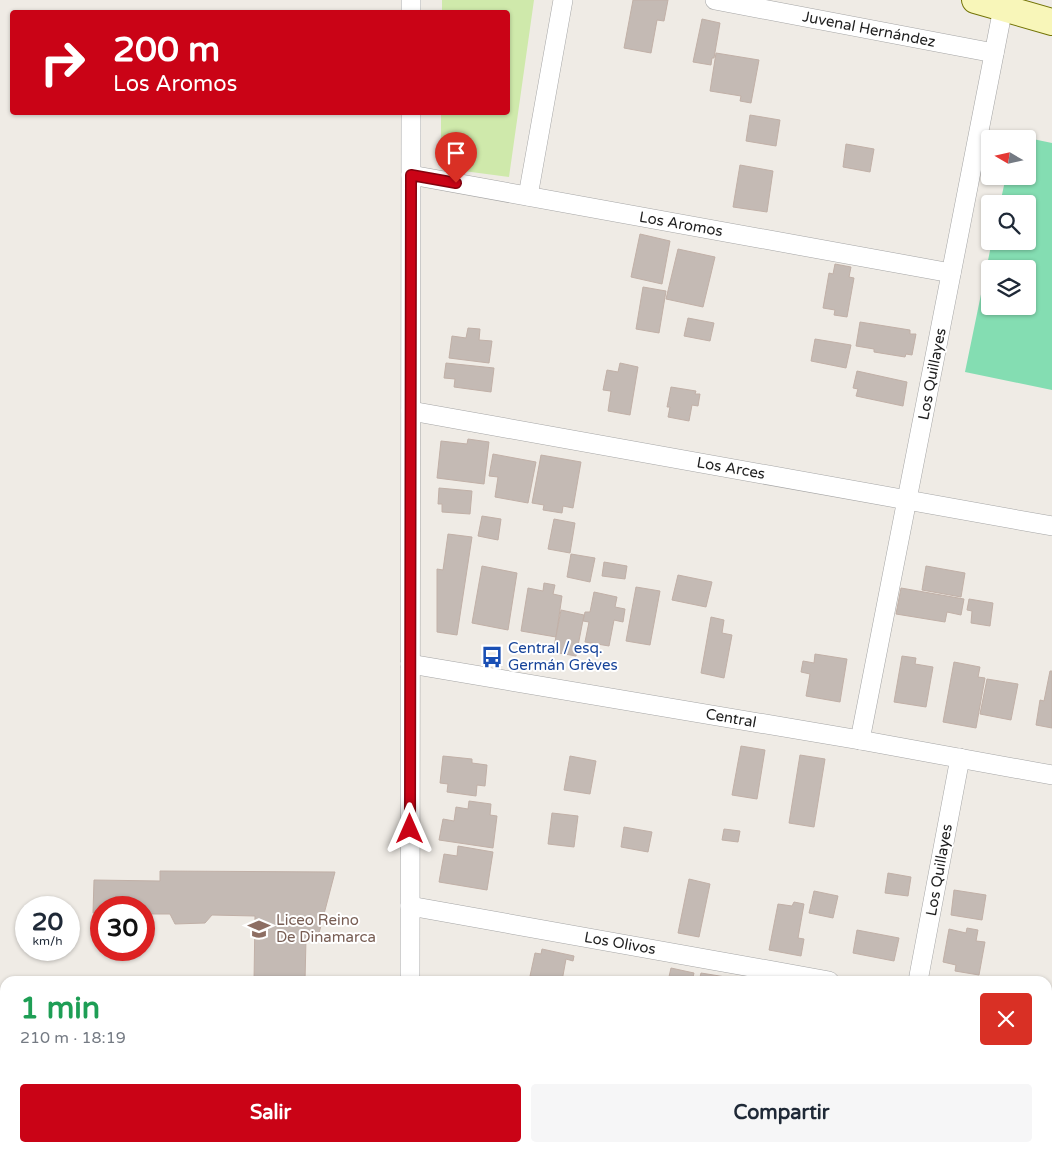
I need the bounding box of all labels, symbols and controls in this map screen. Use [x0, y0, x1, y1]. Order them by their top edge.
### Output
street label: Juvenal Hernández [801, 7, 937, 51]
text: 200 m [113, 29, 220, 71]
icon: right [30, 30, 95, 95]
text: Los Aromos [113, 71, 237, 97]
north arrow [981, 130, 1036, 185]
map controls [981, 130, 1036, 315]
pin [435, 132, 477, 183]
icon: arrive [442, 139, 470, 167]
button: search [981, 195, 1036, 250]
street label: Los Aromos [638, 208, 724, 240]
button: layers [981, 260, 1036, 315]
street label: Los Quillayes [914, 327, 950, 421]
street label: Los Arces [695, 453, 767, 483]
place label: Central / esq. Germán Grèves [508, 639, 618, 674]
bus stop icon: Central / esq. Germán Grèves [479, 644, 505, 670]
street label: Central [704, 705, 758, 731]
position arrow [383, 802, 435, 854]
street label: Los Quillayes [922, 823, 956, 917]
speed limit sign: 30 [90, 896, 155, 961]
text: 20 [32, 907, 63, 937]
place label: Liceo Reino De Dinamarca [276, 911, 376, 946]
school or university icon: Liceo Reino De Dinamarca [246, 916, 272, 942]
street label: Los Olivos [583, 928, 657, 958]
text: km/h [32, 934, 63, 948]
text: 1 min [20, 990, 100, 1027]
button: close [980, 993, 1032, 1045]
text: 210 m · 18:19 [20, 1028, 126, 1048]
button: Salir [20, 1084, 521, 1142]
button: Compartir [531, 1084, 1032, 1142]

